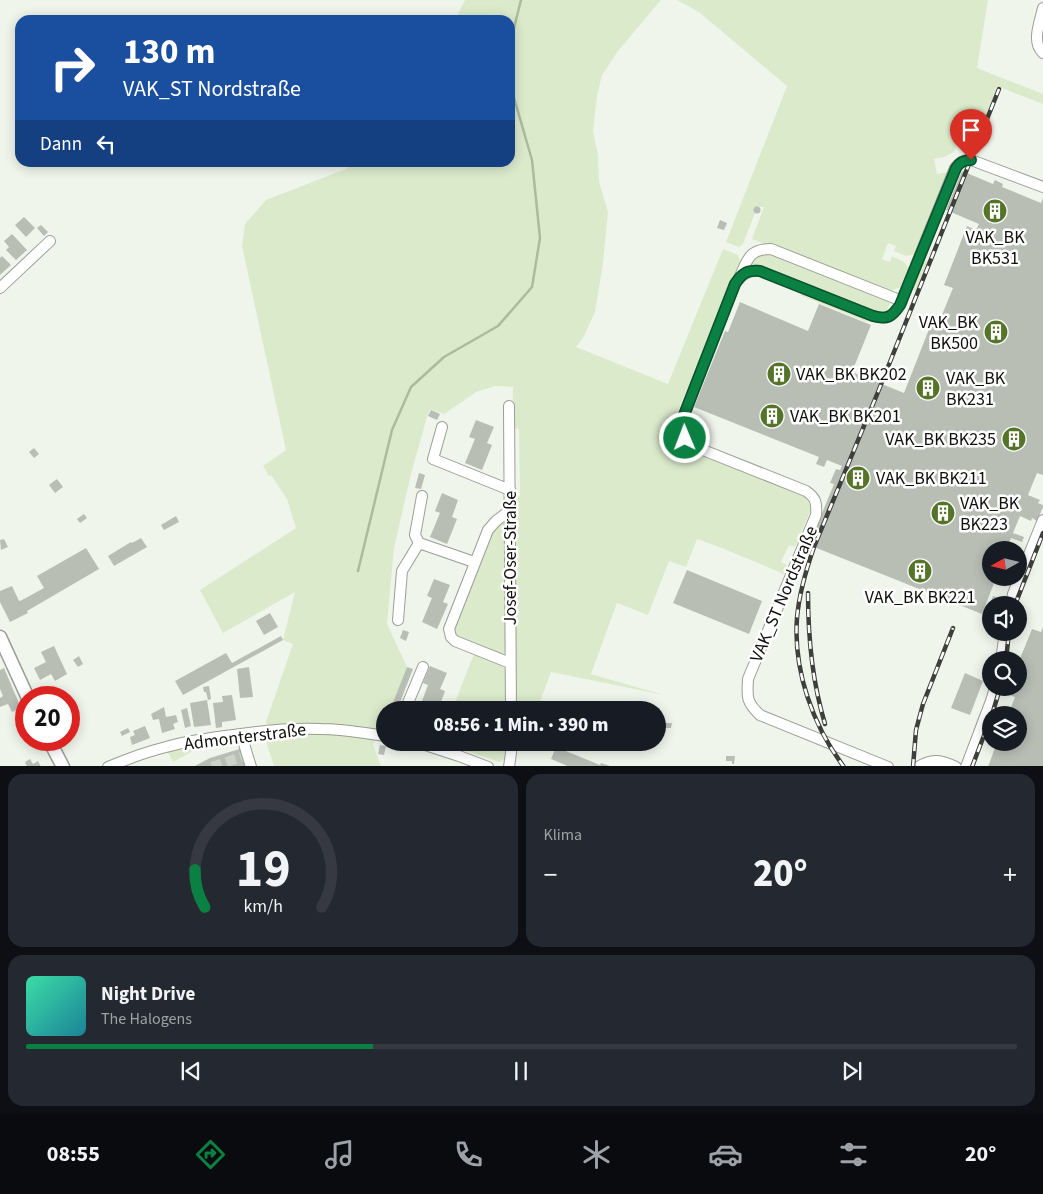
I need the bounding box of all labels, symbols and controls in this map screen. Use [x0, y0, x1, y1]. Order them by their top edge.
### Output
text: 130 m [123, 27, 215, 77]
icon: right [40, 35, 105, 100]
text: VAK_ST Nordstraße [123, 73, 301, 105]
pin [950, 109, 992, 160]
icon: arrive [957, 116, 985, 144]
icon: left [92, 130, 120, 158]
text: Dann [40, 131, 82, 158]
building icon: VAK_BK BK531 [982, 198, 1008, 224]
place label: VAK_BK BK531 [965, 225, 1025, 271]
place label: VAK_BK BK500 [919, 310, 979, 356]
building icon: VAK_BK BK500 [983, 319, 1009, 345]
building icon: VAK_BK BK202 [766, 361, 792, 387]
place label: VAK_BK BK202 [796, 362, 907, 387]
place label: VAK_BK BK231 [946, 366, 1006, 412]
building icon: VAK_BK BK231 [915, 375, 941, 401]
building icon: VAK_BK BK201 [759, 403, 785, 429]
place label: VAK_BK BK201 [790, 404, 901, 429]
position arrow [658, 411, 710, 463]
building icon: VAK_BK BK235 [1001, 426, 1027, 452]
place label: VAK_BK BK235 [885, 427, 996, 452]
building icon: VAK_BK BK211 [845, 465, 871, 491]
place label: VAK_BK BK211 [876, 466, 987, 491]
street label: Josef-Oser-Straße [498, 491, 523, 625]
place label: VAK_BK BK223 [960, 491, 1020, 537]
building icon: VAK_BK BK223 [930, 500, 956, 526]
street label: VAK_ST Nordstraße [744, 522, 824, 666]
north arrow [982, 541, 1028, 586]
map controls [982, 541, 1027, 751]
building icon: VAK_BK BK221 [907, 558, 933, 584]
place label: VAK_BK BK221 [865, 585, 975, 610]
button: sound [982, 596, 1027, 641]
button: search [982, 651, 1027, 696]
speed limit sign: 20 [15, 686, 80, 751]
button: layers [982, 706, 1027, 751]
text: 08:56 · 1 Min. · 390 m [434, 712, 608, 739]
street label: Admonterstraße [183, 717, 307, 757]
text: Klima [544, 824, 582, 846]
text: 19 [235, 833, 290, 907]
text: 20° [753, 847, 808, 901]
text: − [544, 855, 557, 895]
text: + [1003, 855, 1017, 895]
text: km/h [243, 894, 283, 919]
text: Night Drive [101, 981, 195, 1008]
text: The Halogens [101, 1008, 192, 1030]
icon: previous [177, 1057, 205, 1085]
icon: pause [507, 1057, 535, 1085]
icon: next [838, 1057, 866, 1085]
icon: directions [193, 1137, 228, 1172]
icon: music [322, 1137, 357, 1172]
icon: phone [451, 1137, 486, 1172]
icon: climate [579, 1137, 614, 1172]
icon: car [708, 1137, 743, 1172]
icon: filters [836, 1137, 871, 1172]
text: 08:55 [47, 1138, 100, 1170]
text: 20° [965, 1138, 996, 1170]

